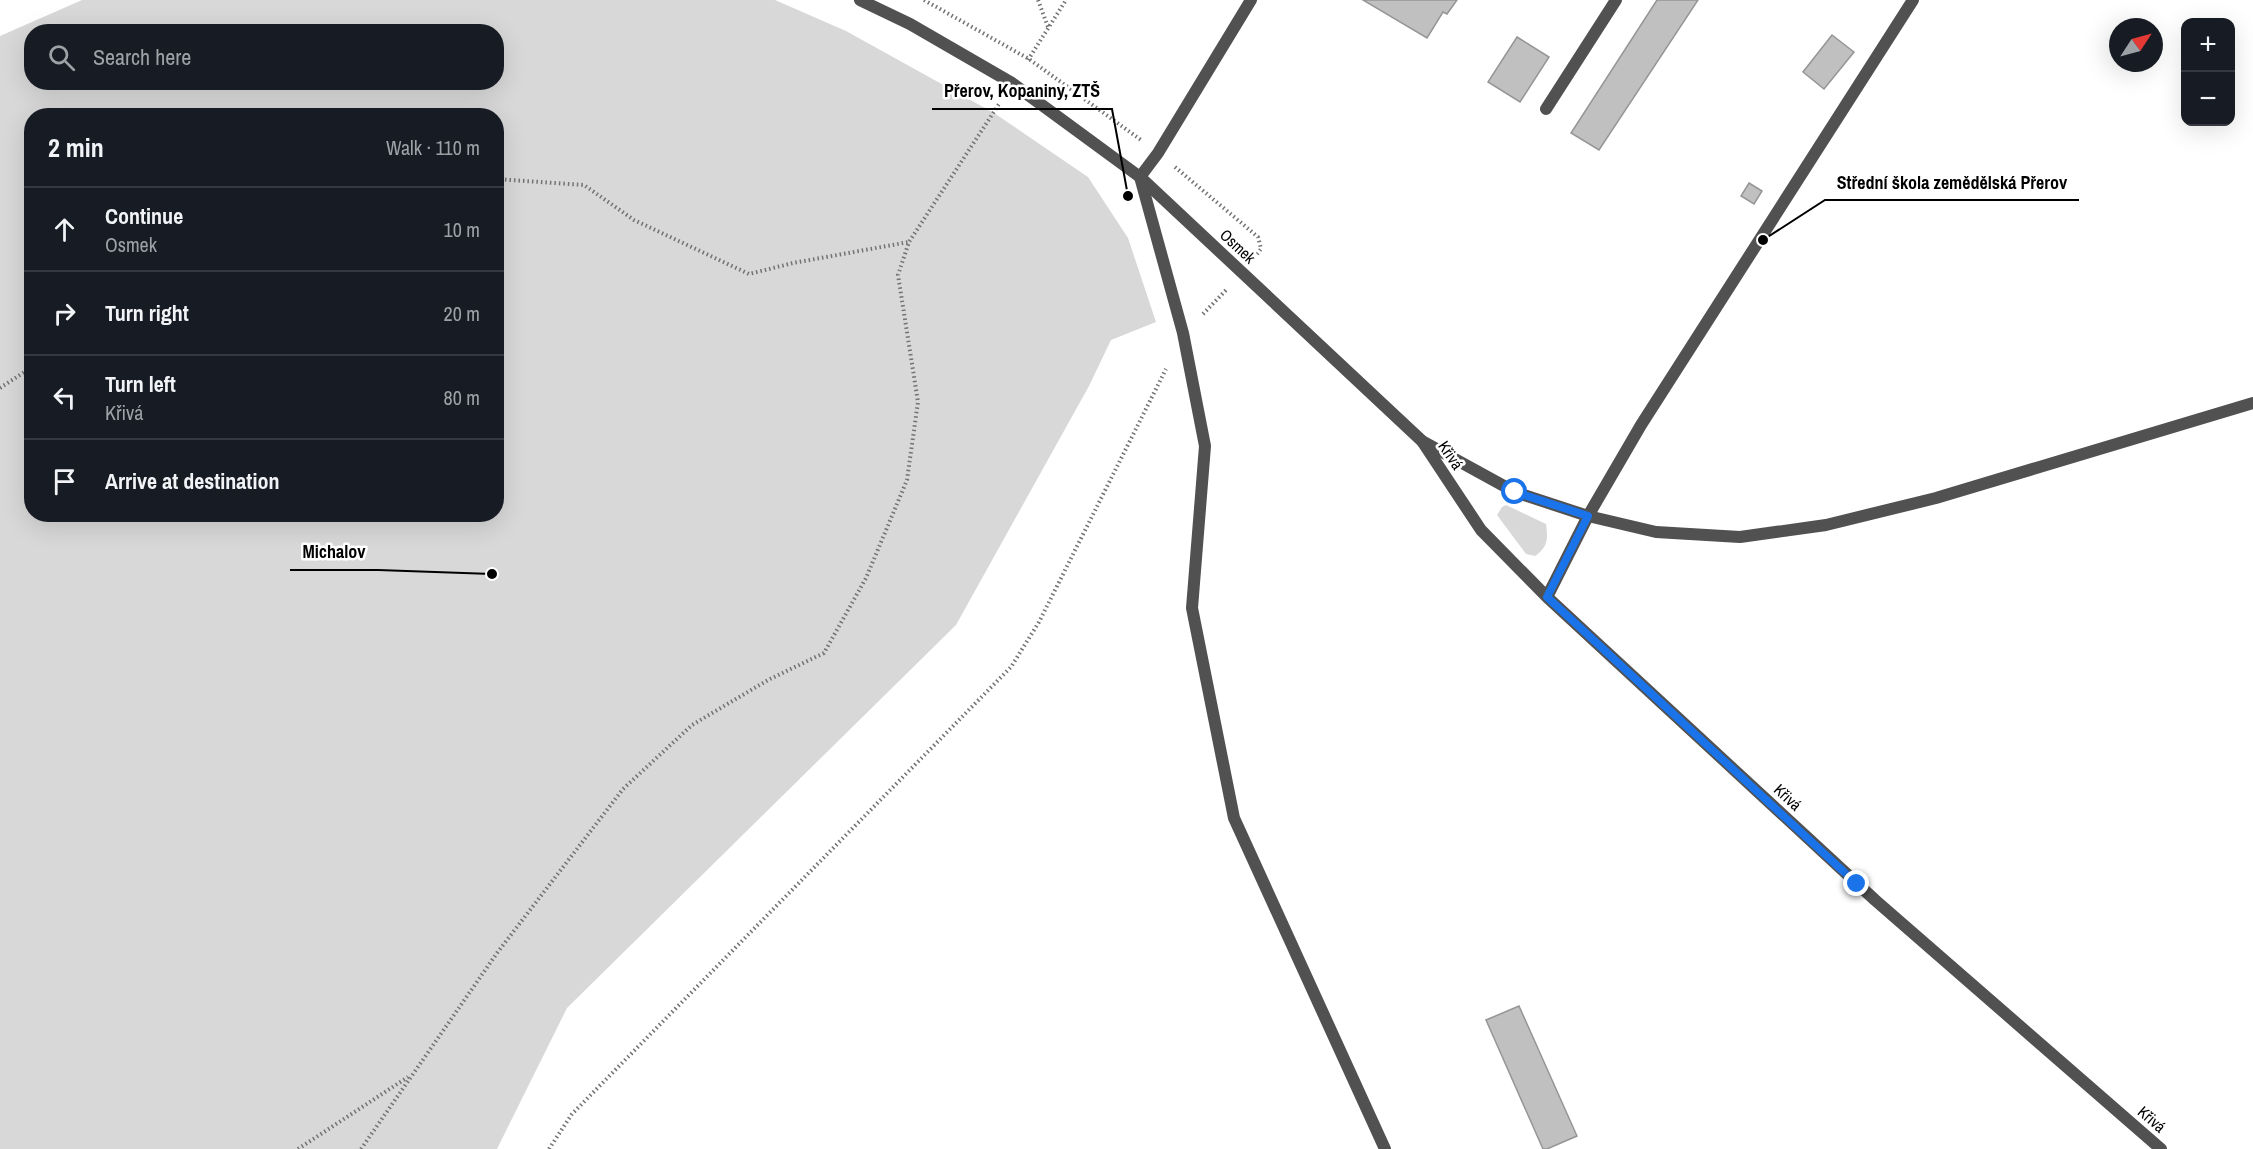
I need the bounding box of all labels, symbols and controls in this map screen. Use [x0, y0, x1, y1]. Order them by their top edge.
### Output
north arrow [2109, 18, 2163, 72]
map controls [2181, 18, 2235, 126]
button: + [2181, 18, 2235, 72]
search box [24, 24, 504, 90]
icon: search [45, 41, 78, 74]
text: Search here [93, 42, 191, 72]
button: − [2181, 72, 2235, 126]
callout: Přerov, Kopaniny, ZTŠ [932, 73, 1112, 109]
text: Přerov, Kopaniny, ZTŠ [944, 78, 1100, 103]
text: 2 min [48, 130, 104, 165]
text: Walk · 110 m [386, 134, 480, 161]
callout: Střední škola zemědělská Přerov [1825, 164, 2079, 200]
text: Střední škola zemědělská Přerov [1837, 170, 2068, 195]
text: Continue [105, 201, 183, 231]
icon: ahead [48, 213, 81, 246]
text: 10 m [444, 216, 480, 243]
street label: Osmek [1215, 224, 1261, 269]
text: Osmek [105, 231, 157, 258]
icon: right [48, 297, 81, 330]
text: Turn right [105, 298, 189, 328]
text: 20 m [444, 300, 480, 327]
text: Turn left [105, 369, 176, 399]
icon: left [48, 381, 81, 414]
text: 80 m [444, 384, 480, 411]
text: Křivá [105, 399, 143, 426]
street label: Křivá [1433, 436, 1469, 474]
icon: arrive [48, 465, 81, 498]
text: Arrive at destination [105, 466, 279, 496]
route start [1501, 478, 1527, 504]
callout: Michalov [290, 534, 378, 570]
text: Michalov [302, 539, 366, 564]
street label: Křivá [1769, 779, 1807, 816]
route end [1843, 870, 1869, 896]
street label: Křivá [2133, 1101, 2171, 1138]

